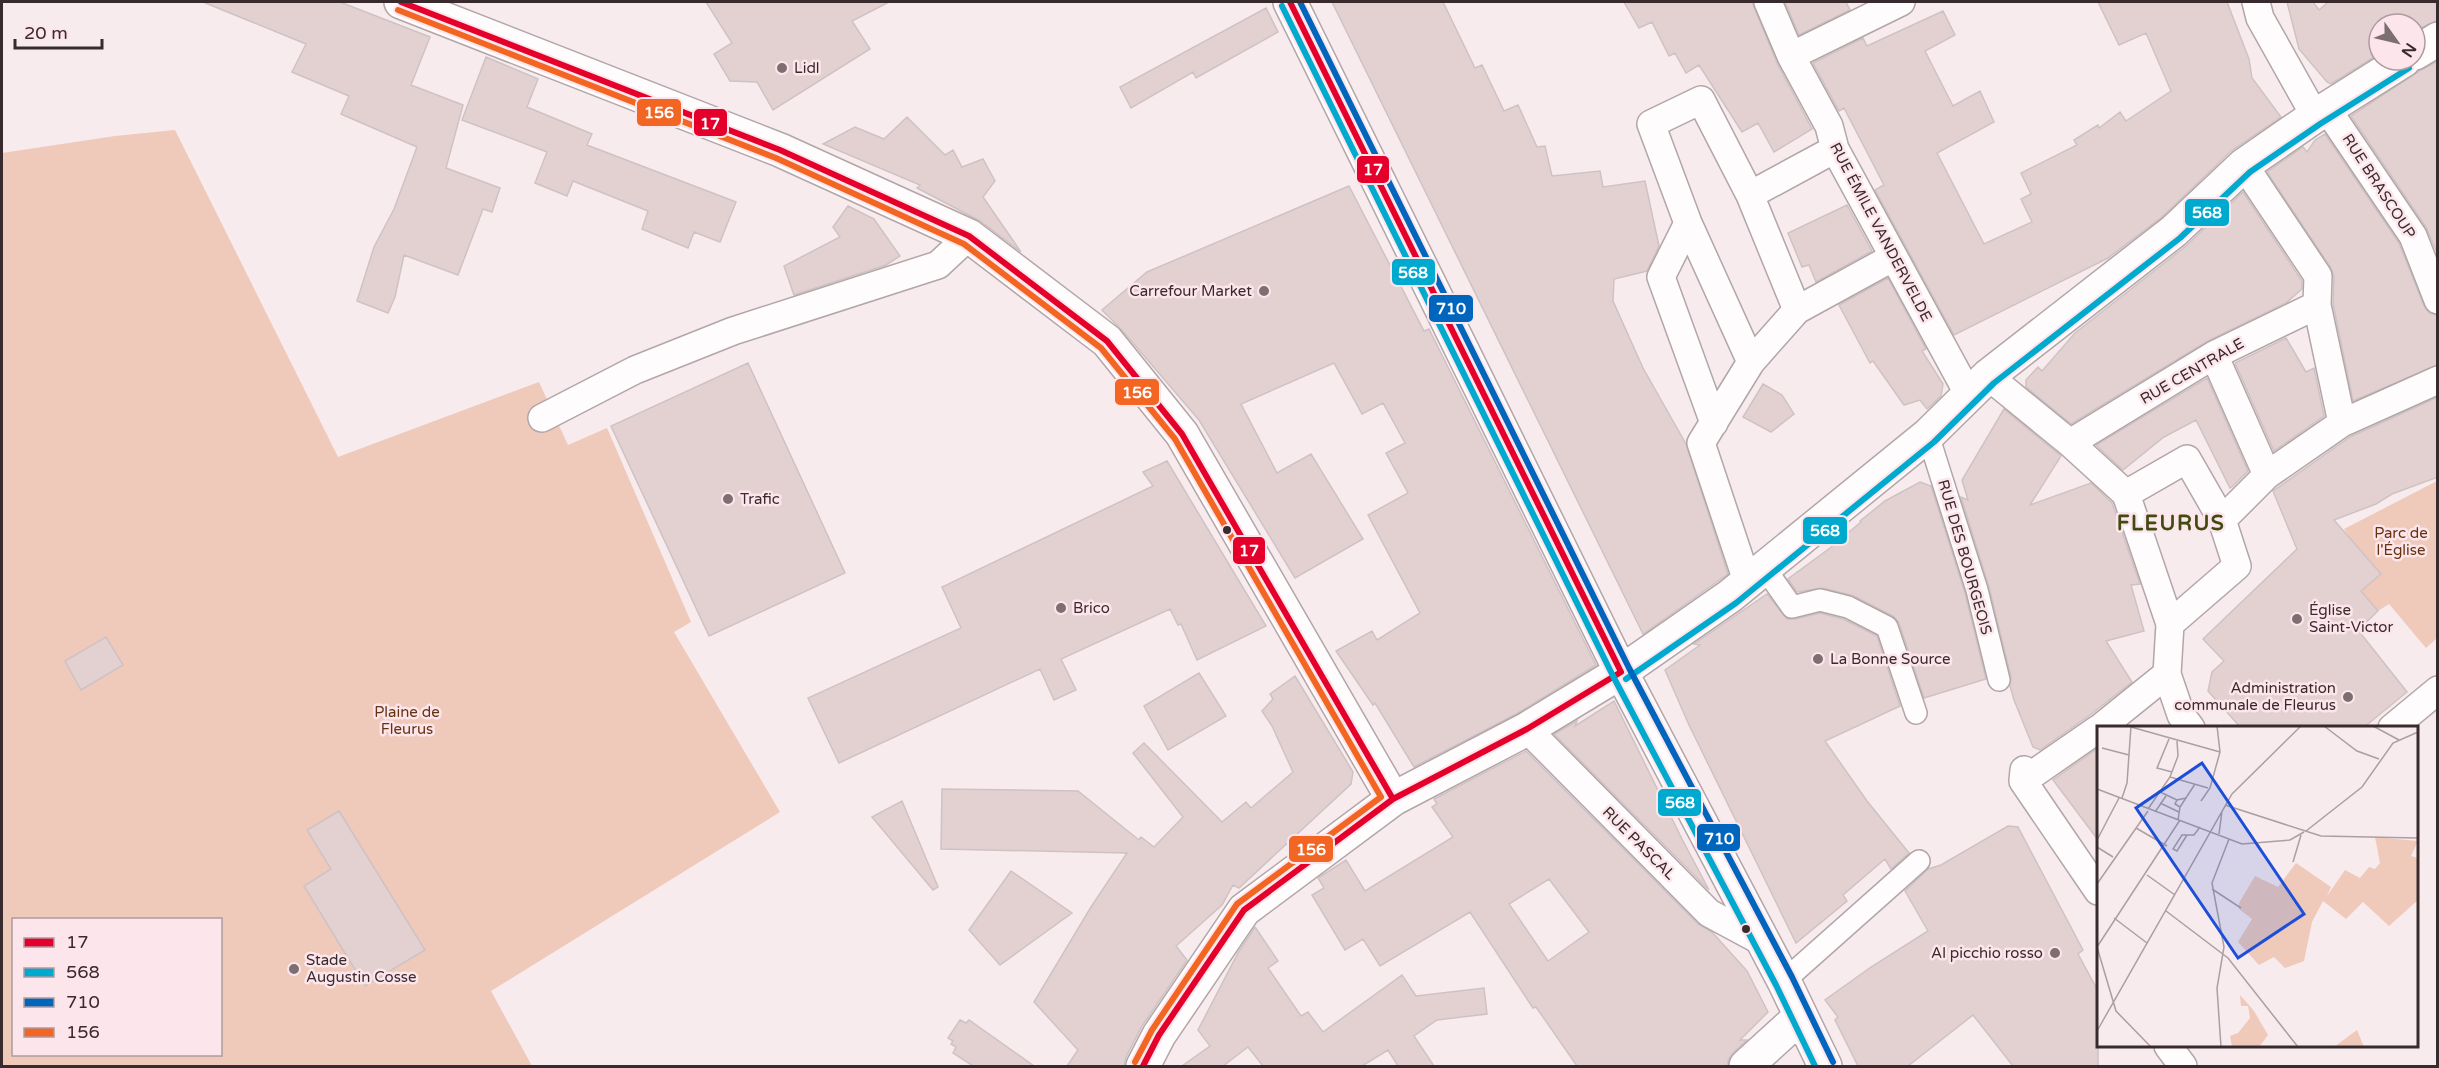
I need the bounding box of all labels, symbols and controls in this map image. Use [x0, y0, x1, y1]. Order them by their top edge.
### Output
scale bar [15, 12, 102, 50]
north arrow [2367, 12, 2427, 72]
text: 20 m [24, 22, 68, 44]
text: N [2397, 39, 2420, 61]
place label: Lidl [794, 59, 820, 77]
marker: Lidl [775, 61, 789, 75]
line badge: 156 [636, 98, 682, 127]
text: 156 [644, 103, 674, 123]
line badge: 17 [693, 108, 728, 137]
text: 17 [700, 114, 720, 134]
street label: RUE BRASCOUP [2339, 130, 2419, 242]
street label: RUE ÉMILE VANDERVELDE [1826, 140, 1936, 324]
line badge: 17 [1356, 155, 1390, 184]
text: 17 [1363, 160, 1383, 180]
line badge: 568 [2184, 198, 2230, 227]
text: 568 [2192, 203, 2222, 223]
line badge: 568 [1391, 258, 1436, 286]
text: 568 [1398, 263, 1428, 283]
place label: Carrefour Market [1129, 282, 1252, 300]
marker: Carrefour Market [1257, 284, 1271, 298]
line badge: 710 [1428, 294, 1474, 323]
text: 710 [1436, 299, 1466, 319]
street label: RUE CENTRALE [2137, 334, 2247, 408]
line badge: 156 [1114, 378, 1160, 406]
text: 156 [1122, 383, 1152, 403]
street label: RUE DES BOURGEOIS [1934, 477, 1996, 637]
place label: Trafic [740, 490, 780, 508]
marker: Trafic [721, 492, 735, 506]
district label: FLEURUS [2117, 511, 2225, 536]
line badge: 568 [1802, 516, 1848, 545]
text: 568 [1810, 521, 1840, 541]
unlabelled marker [1221, 524, 1233, 536]
park label: Parc de l'Église [2374, 524, 2428, 559]
line badge: 17 [1232, 536, 1266, 565]
text: 17 [1239, 541, 1259, 561]
place label: Brico [1073, 599, 1110, 617]
marker: Brico [1054, 601, 1068, 615]
place label: Église Saint-Victor [2309, 601, 2393, 636]
marker: Église Saint-Victor [2290, 612, 2304, 626]
place label: La Bonne Source [1830, 650, 1951, 668]
marker: La Bonne Source [1811, 652, 1825, 666]
place label: Administration communale de Fleurus [2174, 679, 2336, 714]
marker: Administration communale de Fleurus [2341, 690, 2355, 704]
park label: Plaine de Fleurus [374, 703, 440, 738]
inset map [2097, 726, 2418, 1047]
line badge: 568 [1657, 788, 1702, 817]
text: 568 [1665, 793, 1695, 813]
street label: RUE PASCAL [1599, 803, 1679, 883]
line badge: 710 [1696, 823, 1741, 852]
text: 710 [1704, 829, 1734, 849]
line badge: 156 [1288, 835, 1334, 863]
text: 156 [1296, 840, 1326, 860]
legend [12, 918, 222, 1056]
unlabelled marker [1740, 923, 1752, 935]
text: 17 [66, 931, 89, 953]
place label: Al picchio rosso [1931, 944, 2043, 962]
marker: Al picchio rosso [2048, 946, 2062, 960]
place label: Stade Augustin Cosse [306, 951, 417, 986]
text: 568 [66, 961, 100, 983]
marker: Stade Augustin Cosse [287, 962, 301, 976]
text: 710 [66, 991, 100, 1013]
text: 156 [66, 1021, 100, 1043]

